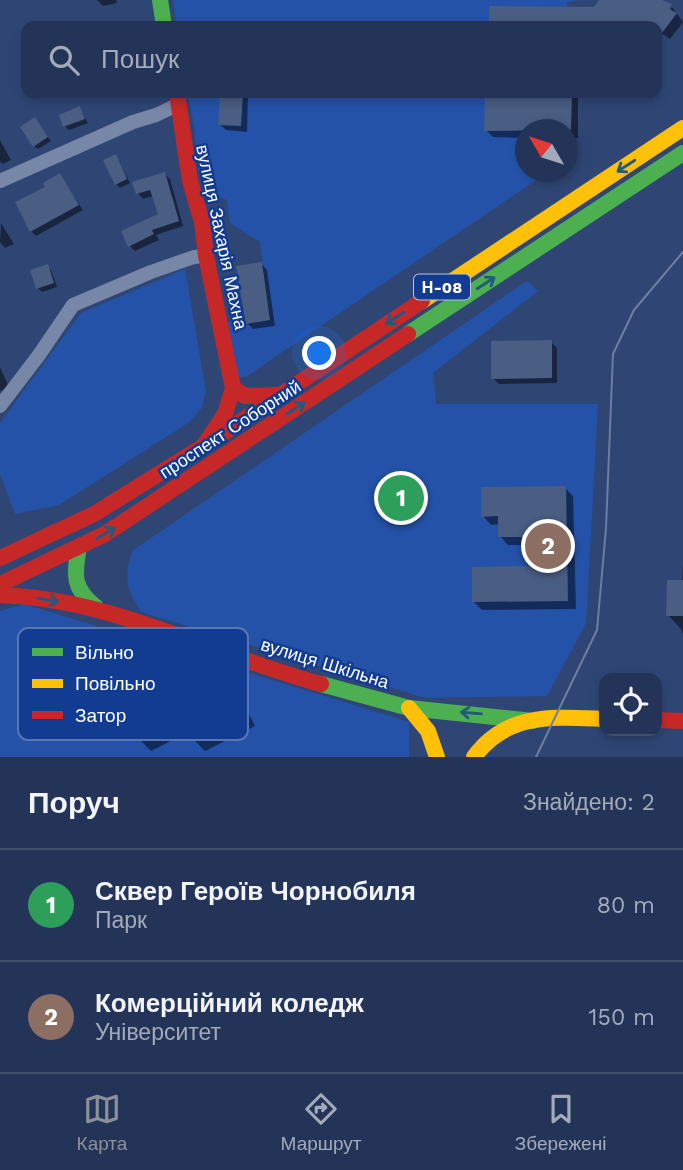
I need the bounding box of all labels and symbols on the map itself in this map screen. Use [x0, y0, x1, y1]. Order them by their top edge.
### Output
north arrow [515, 119, 578, 182]
street label: вулиця Захарія Махна [192, 143, 252, 332]
one-way arrow [617, 158, 636, 173]
road number: Н-08 [414, 274, 470, 300]
one-way arrow [476, 276, 495, 291]
one-way arrow [386, 311, 406, 325]
your location [302, 336, 336, 370]
street label: проспект Соборний [155, 375, 305, 483]
one-way arrow [286, 401, 305, 416]
pin: 1 [378, 472, 424, 524]
pin: 2 [525, 520, 571, 572]
one-way arrow [95, 526, 115, 540]
one-way arrow [37, 594, 59, 607]
legend [18, 628, 248, 740]
street label: вулиця Шкільна [258, 634, 392, 693]
text: Вільно [75, 641, 134, 664]
text: Повільно [75, 672, 156, 695]
text: Затор [75, 704, 126, 727]
one-way arrow [460, 706, 483, 719]

